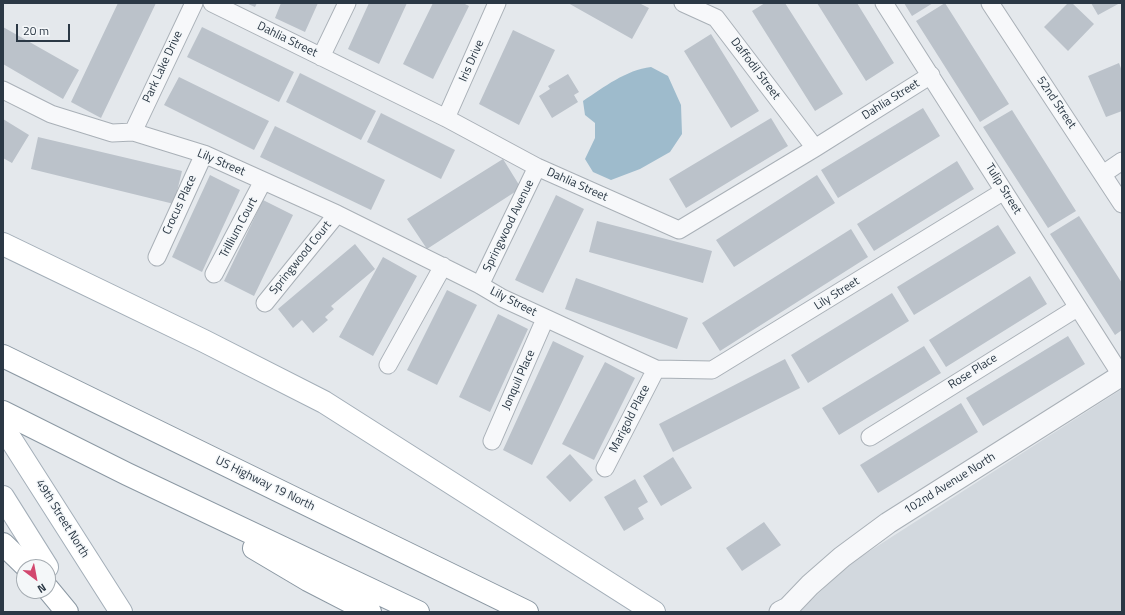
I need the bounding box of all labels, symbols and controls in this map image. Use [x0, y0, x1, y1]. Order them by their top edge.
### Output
scale bar [18, 16, 72, 42]
street label: Dahlia Street [255, 19, 319, 61]
text: 20 m [23, 21, 49, 40]
street label: Park Lake Drive [140, 29, 186, 105]
street label: Daffodil Street [727, 35, 783, 103]
street label: Iris Drive [456, 38, 488, 84]
street label: 52nd Street [1033, 74, 1079, 132]
street label: Dahlia Street [860, 77, 922, 123]
street label: Lily Street [195, 147, 247, 179]
street label: Tulip Street [982, 161, 1024, 217]
street label: Dahlia Street [544, 165, 610, 205]
street label: Crocus Place [160, 173, 200, 237]
street label: Springwood Avenue [481, 178, 537, 274]
street label: Trillium Court [217, 195, 261, 261]
street label: Springwood Court [267, 218, 335, 298]
street label: Lily Street [812, 275, 862, 313]
street label: Lily Street [487, 284, 539, 320]
street label: Jonquil Place [499, 348, 539, 412]
street label: Rose Place [946, 351, 1000, 393]
street label: Marigold Place [607, 383, 653, 455]
street label: 102nd Avenue North [902, 450, 998, 518]
street label: US Highway 19 North [213, 454, 317, 514]
street label: 49th Street North [32, 477, 92, 561]
north arrow [16, 559, 56, 599]
text: N [34, 580, 49, 597]

